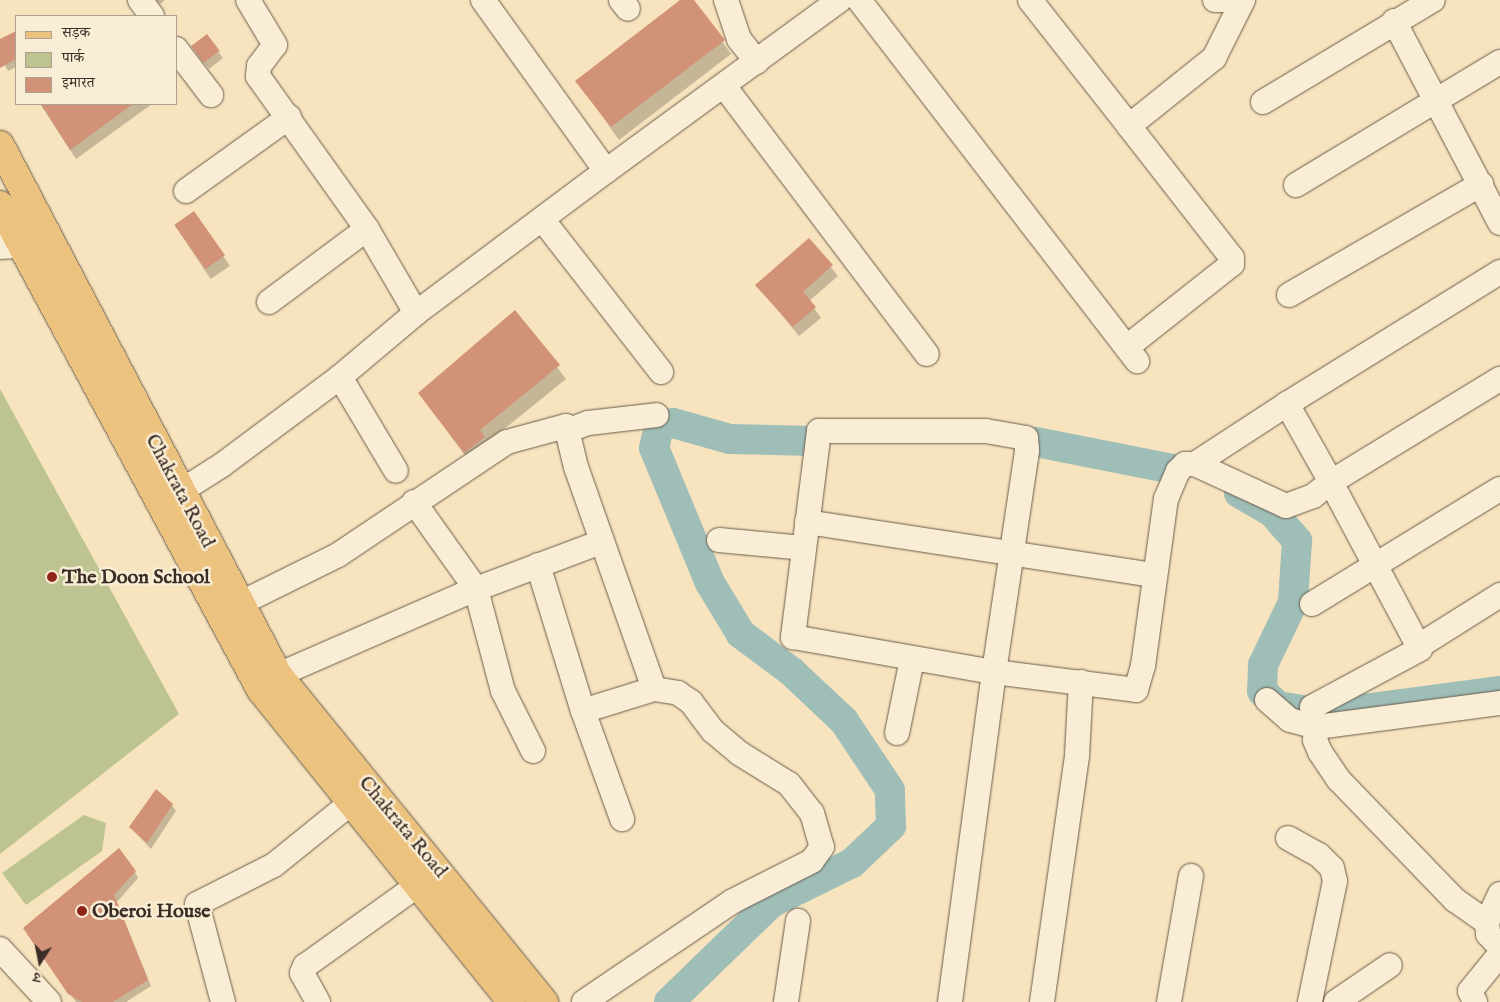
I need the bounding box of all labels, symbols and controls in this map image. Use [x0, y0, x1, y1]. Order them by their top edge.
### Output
legend [15, 15, 178, 105]
text: सड़क [62, 23, 90, 42]
text: पार्क [62, 48, 84, 67]
text: इमारत [62, 73, 95, 92]
street label: Chakrata Road [140, 430, 220, 552]
place label: The Doon School [62, 565, 210, 589]
marker: The Doon School [46, 571, 58, 583]
street label: Chakrata Road [354, 771, 452, 883]
place label: Oberoi House [92, 899, 210, 923]
marker: Oberoi House [76, 905, 88, 917]
north arrow [15, 937, 65, 987]
text: उ [32, 967, 42, 986]

